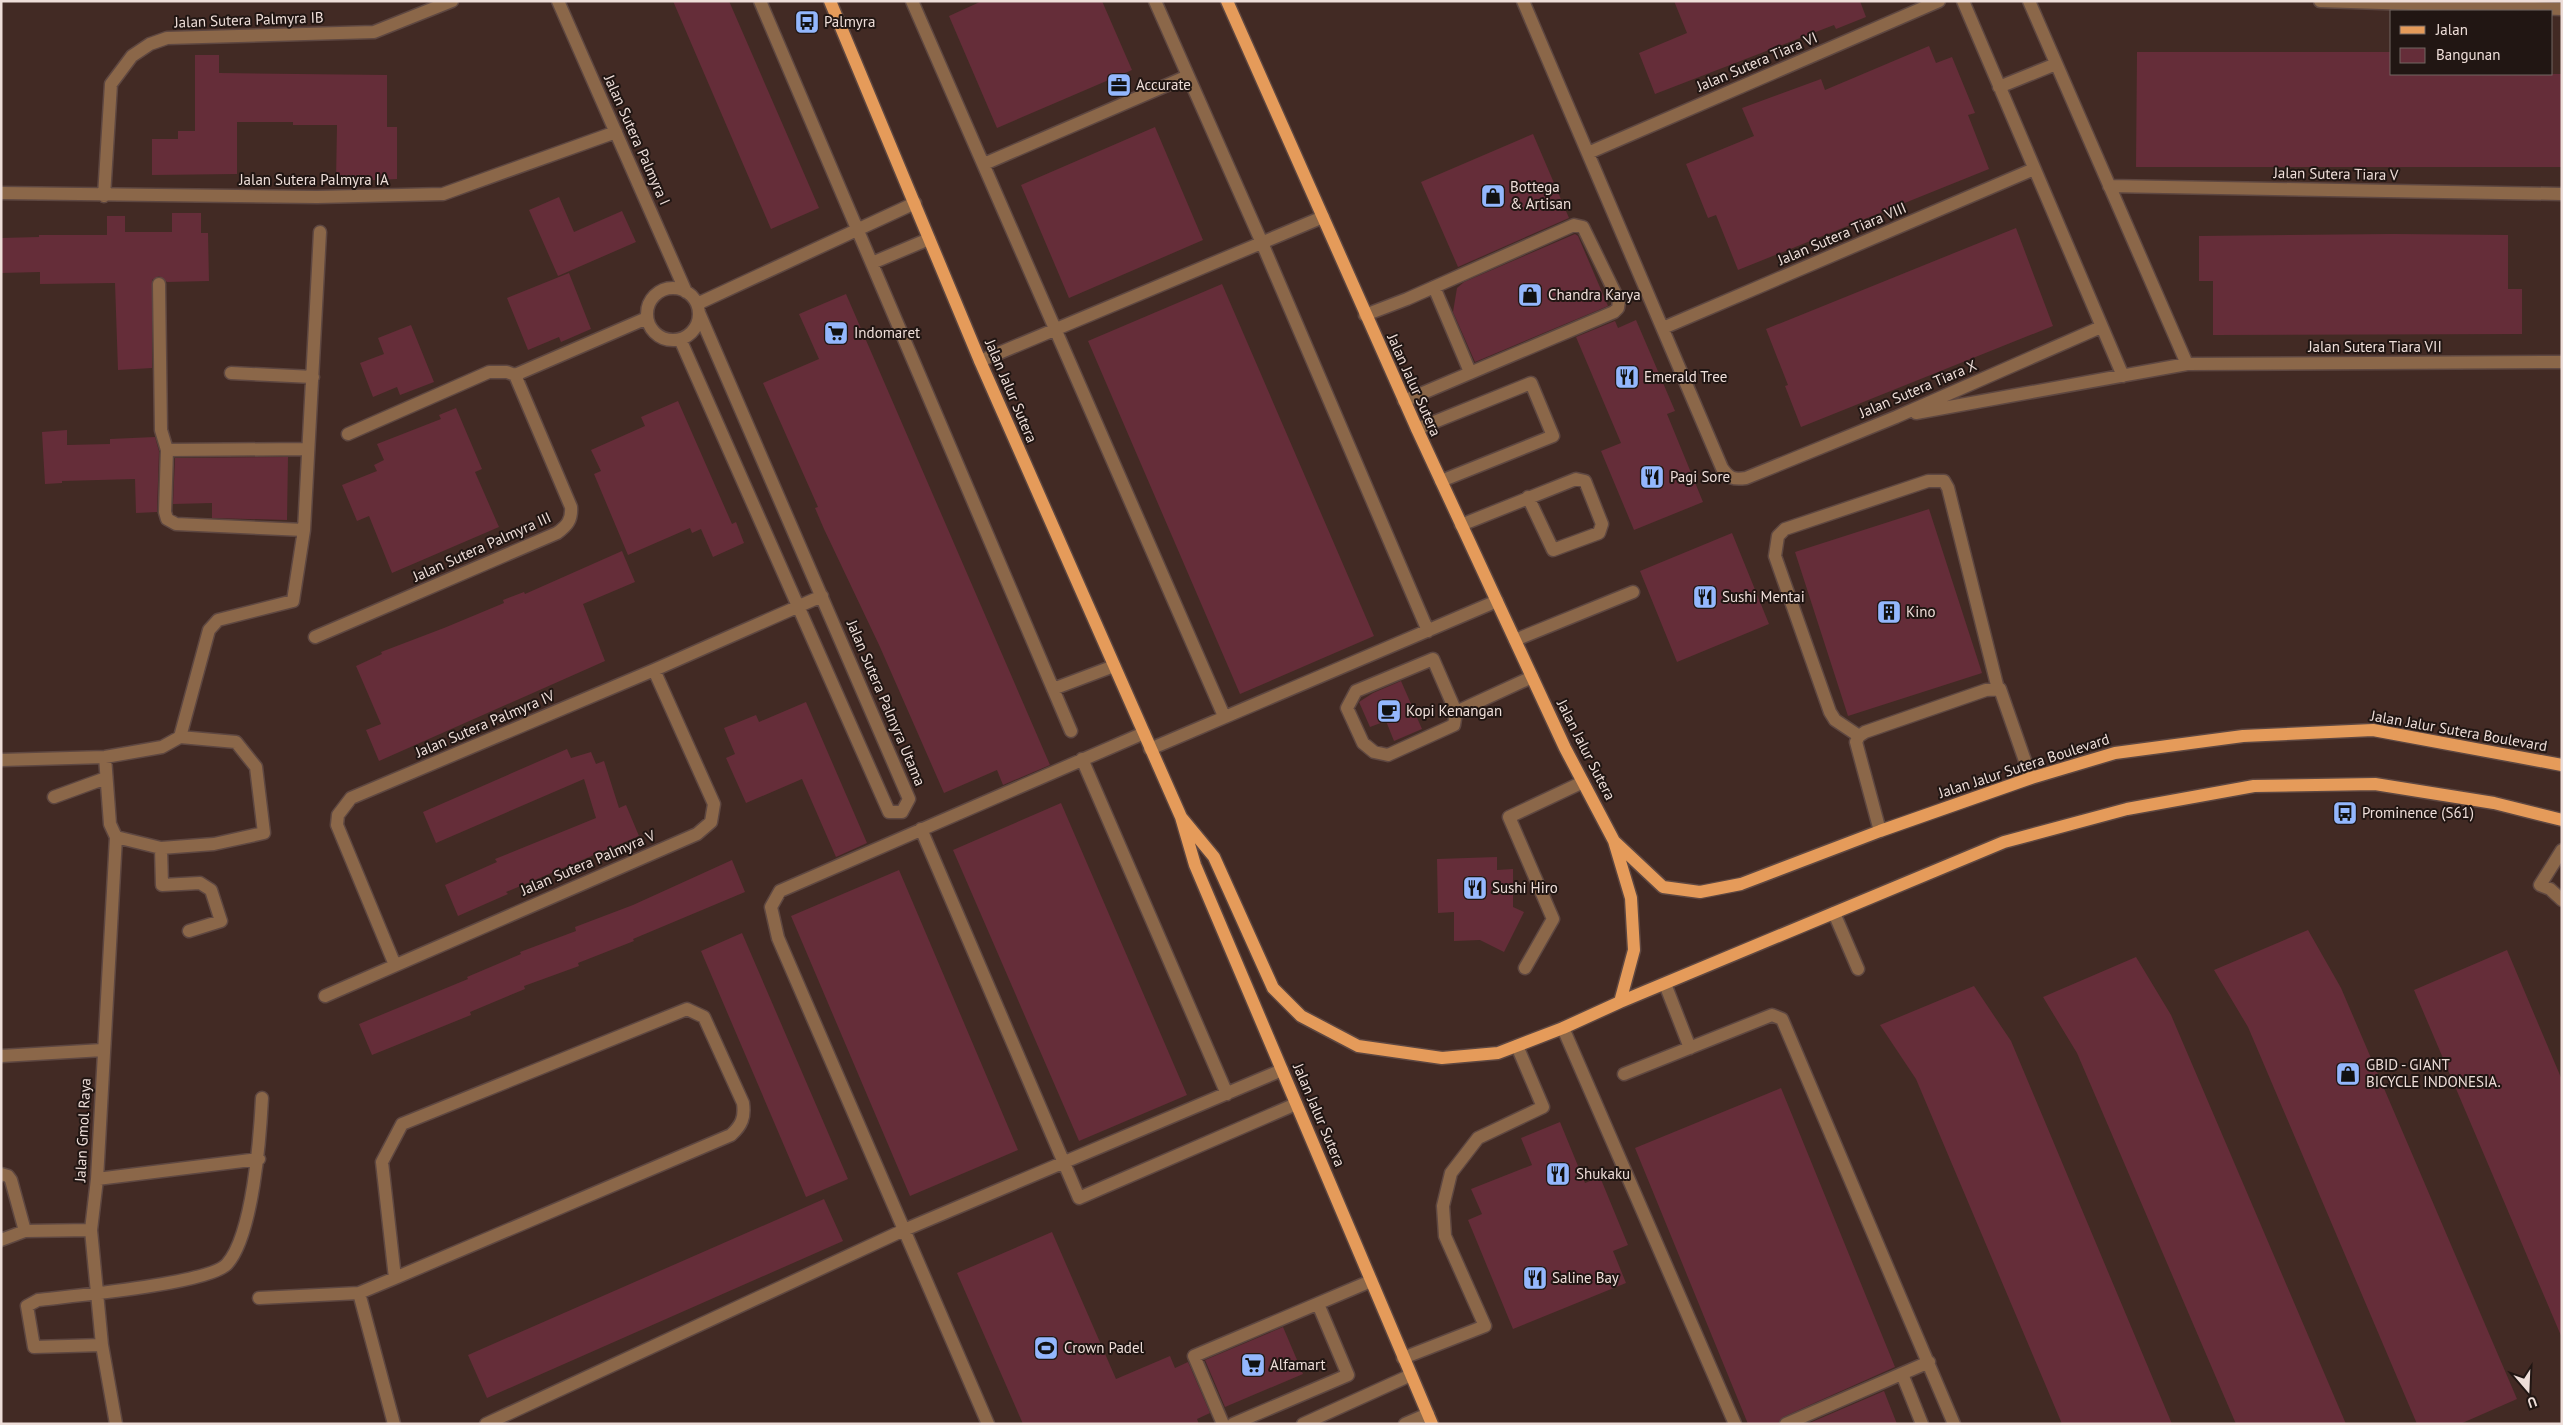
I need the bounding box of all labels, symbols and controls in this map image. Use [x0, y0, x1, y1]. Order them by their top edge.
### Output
street label: Jalan Sutera Palmyra IB [173, 7, 324, 32]
bus stop icon: Palmyra [794, 9, 820, 35]
legend [2390, 10, 2553, 75]
place label: Palmyra [824, 12, 875, 31]
text: Jalan [2435, 20, 2468, 39]
street label: Jalan Sutera Tiara VI [1693, 28, 1820, 96]
text: Bangunan [2436, 45, 2500, 64]
street label: Jalan Sutera Palmyra I [600, 71, 675, 208]
office icon: Accurate [1106, 72, 1132, 98]
place label: Accurate [1136, 75, 1191, 94]
street label: Jalan Sutera Tiara V [2272, 163, 2399, 184]
street label: Jalan Sutera Palmyra IA [238, 170, 389, 189]
place label: Bottega & Artisan [1510, 177, 1571, 213]
shop icon: Bottega & Artisan [1480, 183, 1506, 209]
street label: Jalan Sutera Tiara VIII [1774, 198, 1909, 270]
shop icon: Chandra Karya [1517, 282, 1543, 308]
place label: Chandra Karya [1548, 285, 1641, 304]
supermarket icon: Indomaret [823, 320, 849, 346]
place label: Indomaret [854, 323, 920, 342]
street label: Jalan Jalur Sutera [1383, 330, 1446, 439]
street label: Jalan Jalur Sutera [981, 335, 1042, 445]
street label: Jalan Sutera Tiara VII [2307, 337, 2442, 356]
street label: Jalan Sutera Tiara X [1855, 355, 1979, 422]
restaurant icon: Emerald Tree [1614, 364, 1640, 390]
place label: Emerald Tree [1644, 367, 1727, 386]
restaurant icon: Pagi Sore [1639, 464, 1665, 490]
place label: Pagi Sore [1670, 467, 1730, 486]
street label: Jalan Sutera Palmyra III [409, 507, 554, 586]
restaurant icon: Sushi Mentai [1692, 584, 1718, 610]
place label: Sushi Mentai [1722, 587, 1805, 606]
building icon: Kino [1876, 599, 1902, 625]
place label: Kino [1906, 602, 1935, 621]
street label: Jalan Sutera Palmyra Utama [842, 616, 930, 789]
street label: Jalan Sutera Palmyra IV [411, 685, 558, 762]
street label: Jalan Jalur Sutera [1552, 695, 1620, 803]
cafe icon: Kopi Kenangan [1376, 698, 1402, 724]
place label: Kopi Kenangan [1406, 701, 1502, 720]
street label: Jalan Jalur Sutera Boulevard [2368, 705, 2549, 755]
street label: Jalan Jalur Sutera Boulevard [1935, 729, 2112, 802]
bus stop icon: Prominence (S61) [2332, 800, 2358, 826]
place label: Prominence (S61) [2362, 803, 2474, 822]
street label: Jalan Sutera Palmyra V [517, 825, 658, 900]
restaurant icon: Sushi Hiro [1462, 875, 1488, 901]
place label: Sushi Hiro [1492, 878, 1558, 897]
place label: GBID - GIANT BICYCLE INDONESIA. [2366, 1055, 2501, 1091]
street label: Jalan Jalur Sutera [1289, 1059, 1350, 1169]
shop icon: GBID - GIANT BICYCLE INDONESIA. [2335, 1061, 2361, 1087]
street label: Jalan Gmol Raya [70, 1077, 95, 1184]
restaurant icon: Shukaku [1545, 1161, 1571, 1187]
place label: Shukaku [1576, 1164, 1630, 1183]
restaurant icon: Saline Bay [1522, 1265, 1548, 1291]
place label: Saline Bay [1552, 1268, 1619, 1287]
sports icon: Crown Padel [1033, 1335, 1059, 1361]
place label: Crown Padel [1064, 1338, 1145, 1357]
supermarket icon: Alfamart [1240, 1352, 1266, 1378]
place label: Alfamart [1270, 1355, 1326, 1374]
north arrow [2503, 1365, 2553, 1415]
text: U [2525, 1392, 2539, 1412]

